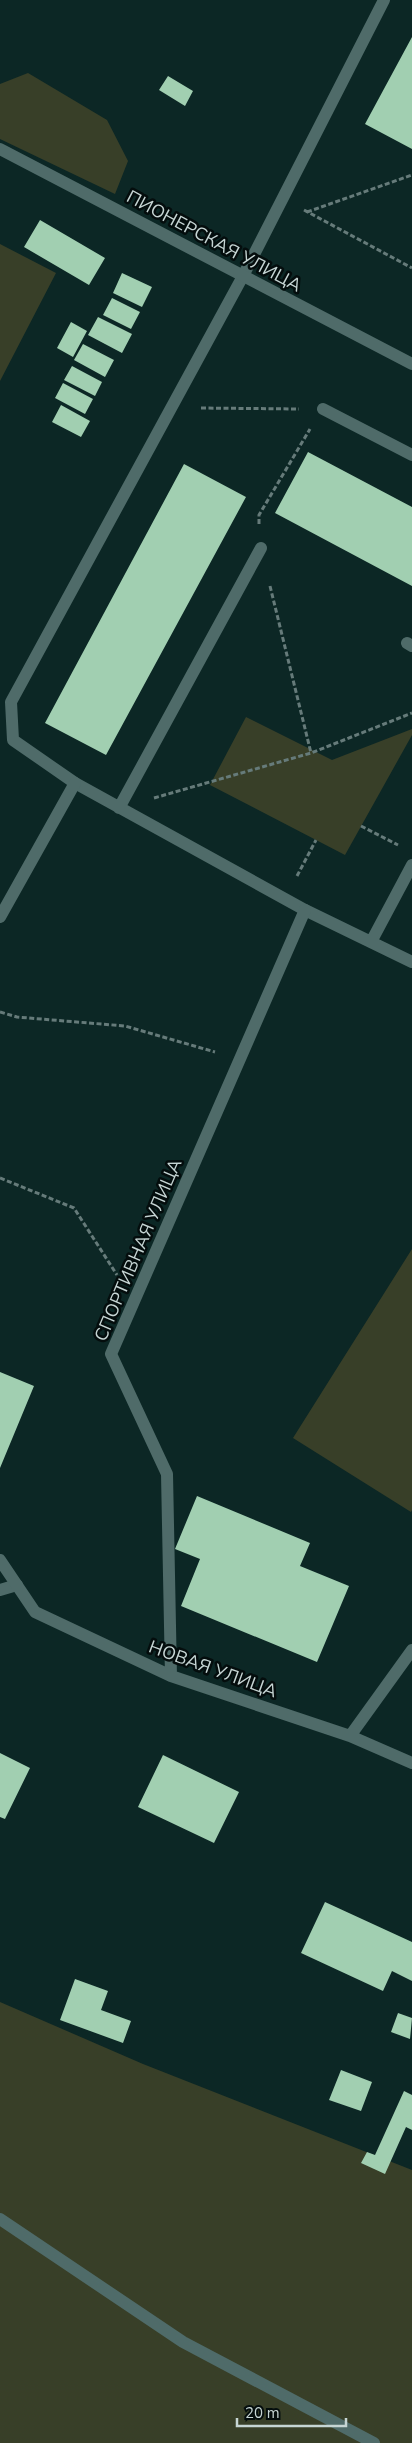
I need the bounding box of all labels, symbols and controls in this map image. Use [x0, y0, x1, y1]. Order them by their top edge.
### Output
street label: ПИОНЕРСКАЯ УЛИЦА [122, 185, 306, 297]
street label: СПОРТИВНАЯ УЛИЦА [89, 1155, 187, 1345]
street label: НОВАЯ УЛИЦА [146, 1635, 280, 1703]
scale bar [237, 2396, 346, 2428]
text: 20 m [245, 2403, 280, 2423]

